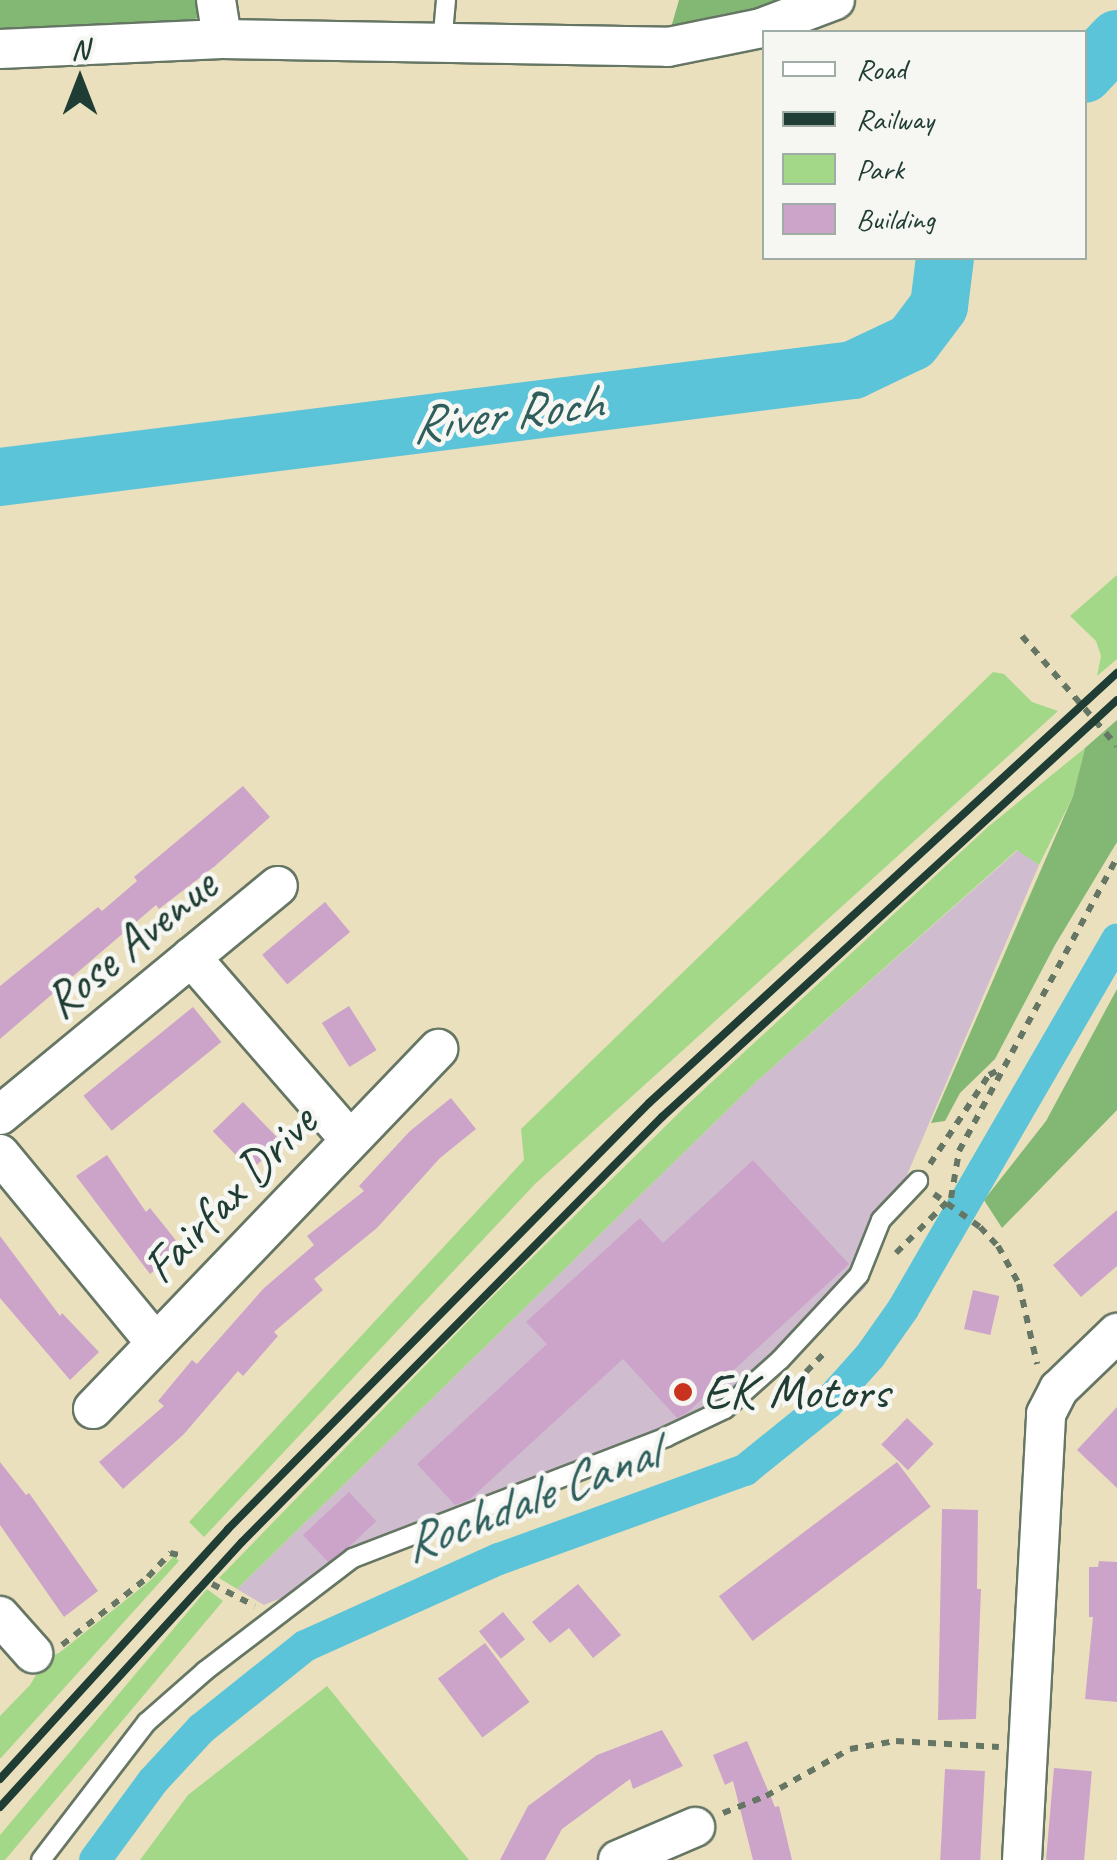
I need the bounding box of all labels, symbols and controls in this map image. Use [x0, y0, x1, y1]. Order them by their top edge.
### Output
north arrow [30, 30, 130, 130]
legend [762, 30, 1087, 260]
text: N [71, 32, 89, 67]
text: Road [856, 50, 906, 88]
text: Railway [856, 100, 934, 138]
text: Park [856, 150, 904, 188]
text: Building [856, 200, 935, 238]
water label: River Roch [407, 371, 605, 457]
street label: Rose Avenue [32, 855, 228, 1031]
street label: Fairfax Drive [129, 1092, 329, 1296]
place label: EK Motors [703, 1362, 889, 1422]
marker: EK Motors [672, 1381, 694, 1403]
water label: Rochdale Canal [394, 1422, 666, 1576]

